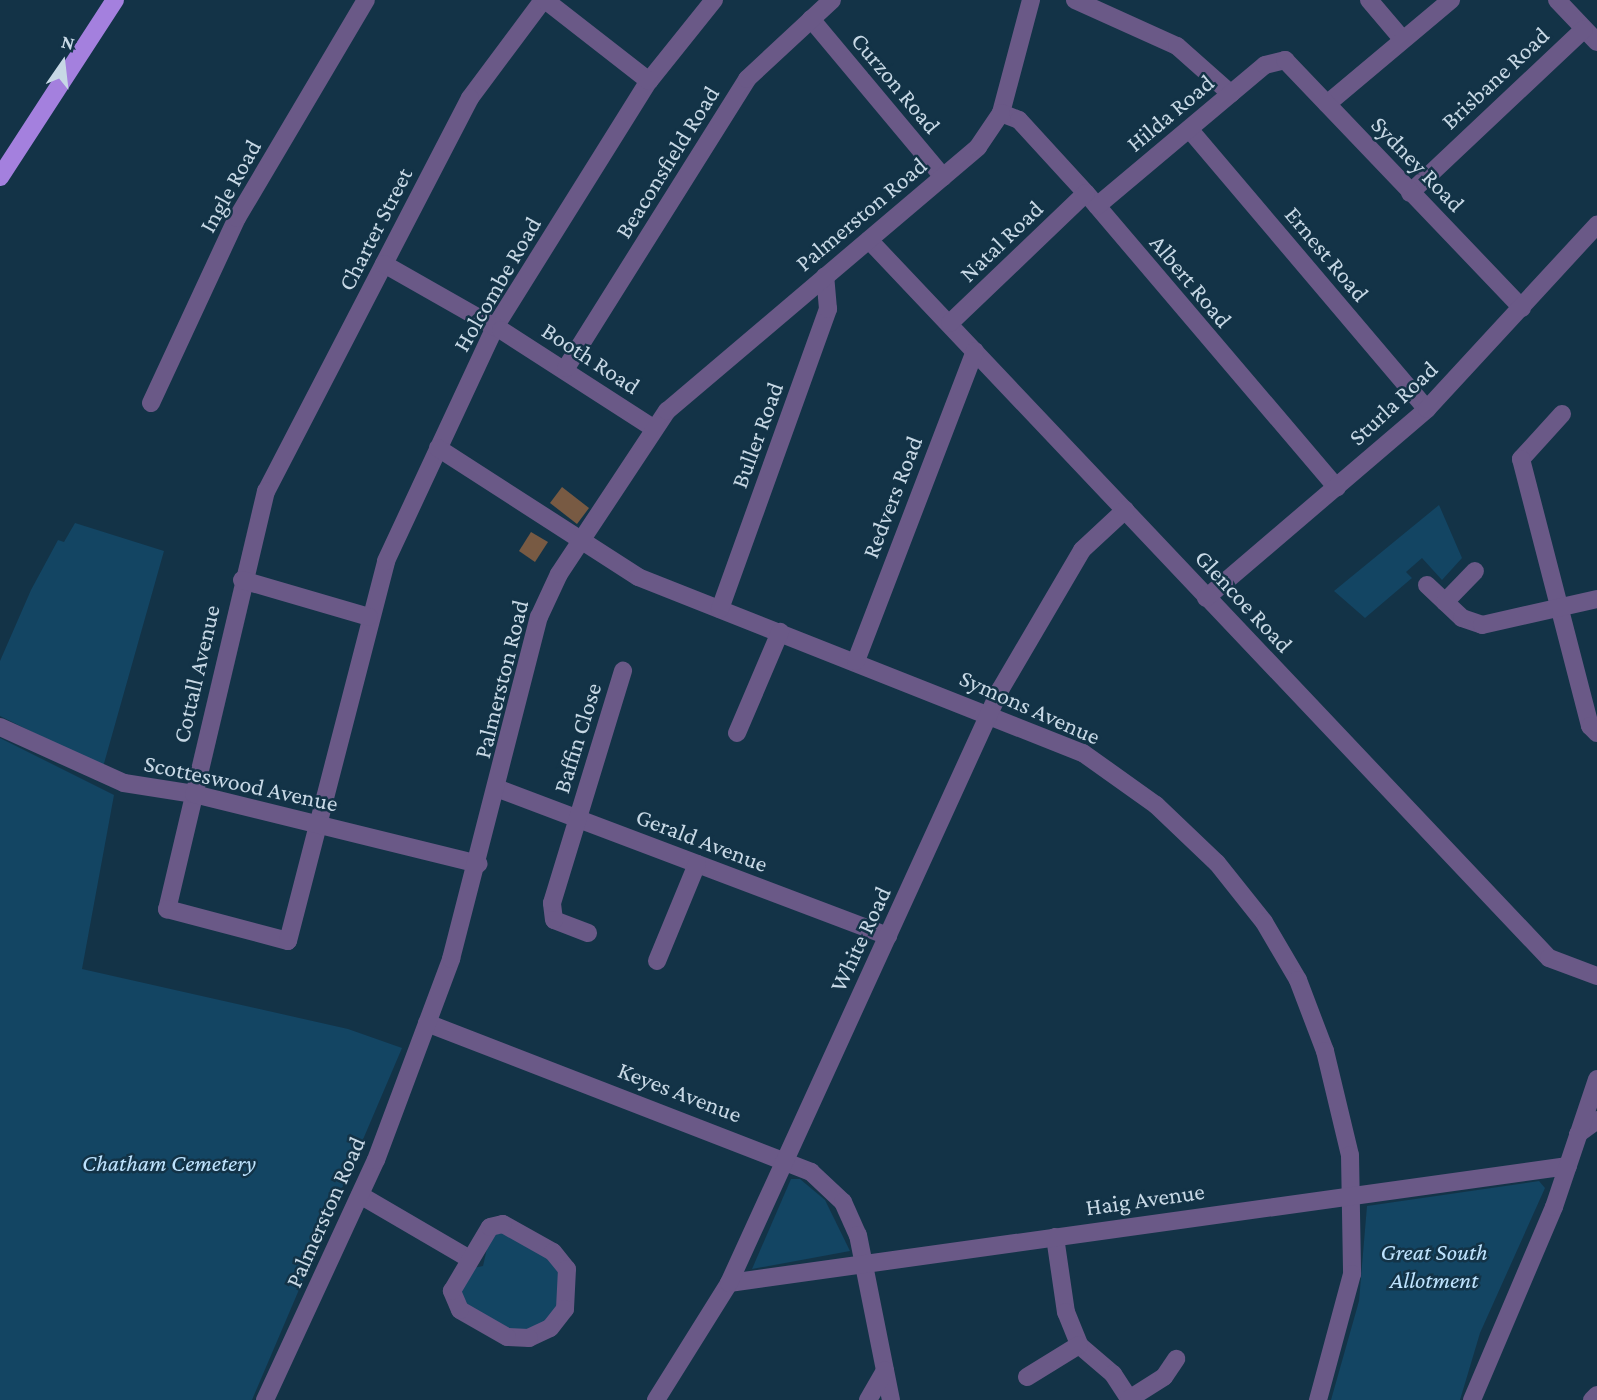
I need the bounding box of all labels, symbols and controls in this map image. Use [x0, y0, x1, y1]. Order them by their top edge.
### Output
street label: Brisbane Road [1435, 21, 1555, 135]
street label: Curzon Road [845, 27, 947, 139]
north arrow [28, 28, 98, 98]
text: N [59, 30, 77, 54]
street label: Hilda Road [1120, 68, 1220, 158]
street label: Beaconsfield Road [609, 80, 725, 244]
street label: Sydney Road [1365, 110, 1471, 218]
street label: Ingle Road [193, 135, 267, 237]
street label: Palmerston Road [790, 151, 932, 277]
street label: Charter Street [332, 163, 418, 295]
street label: Natal Road [953, 194, 1049, 288]
street label: Ernest Road [1279, 200, 1375, 308]
street label: Holcombe Road [447, 211, 547, 357]
street label: Albert Road [1144, 229, 1238, 333]
street label: Booth Road [537, 316, 645, 400]
street label: Sturla Road [1343, 355, 1443, 451]
street label: Buller Road [725, 378, 789, 492]
street label: Redvers Road [856, 432, 928, 562]
street label: Glencoe Road [1189, 544, 1299, 658]
street label: Palmerston Road [467, 597, 535, 761]
street label: Cottall Avenue [166, 602, 226, 746]
street label: Symons Avenue [955, 663, 1105, 751]
street label: Baffin Close [547, 679, 607, 797]
street label: Scotteswood Avenue [141, 748, 341, 818]
street label: Gerald Avenue [632, 802, 772, 878]
street label: White Road [823, 882, 897, 996]
street label: Keyes Avenue [614, 1055, 746, 1129]
street label: Palmerston Road [279, 1132, 371, 1292]
park label: Chatham Cemetery [82, 1149, 256, 1177]
street label: Haig Avenue [1084, 1176, 1206, 1222]
park label: Great South Allotment [1380, 1238, 1488, 1294]

